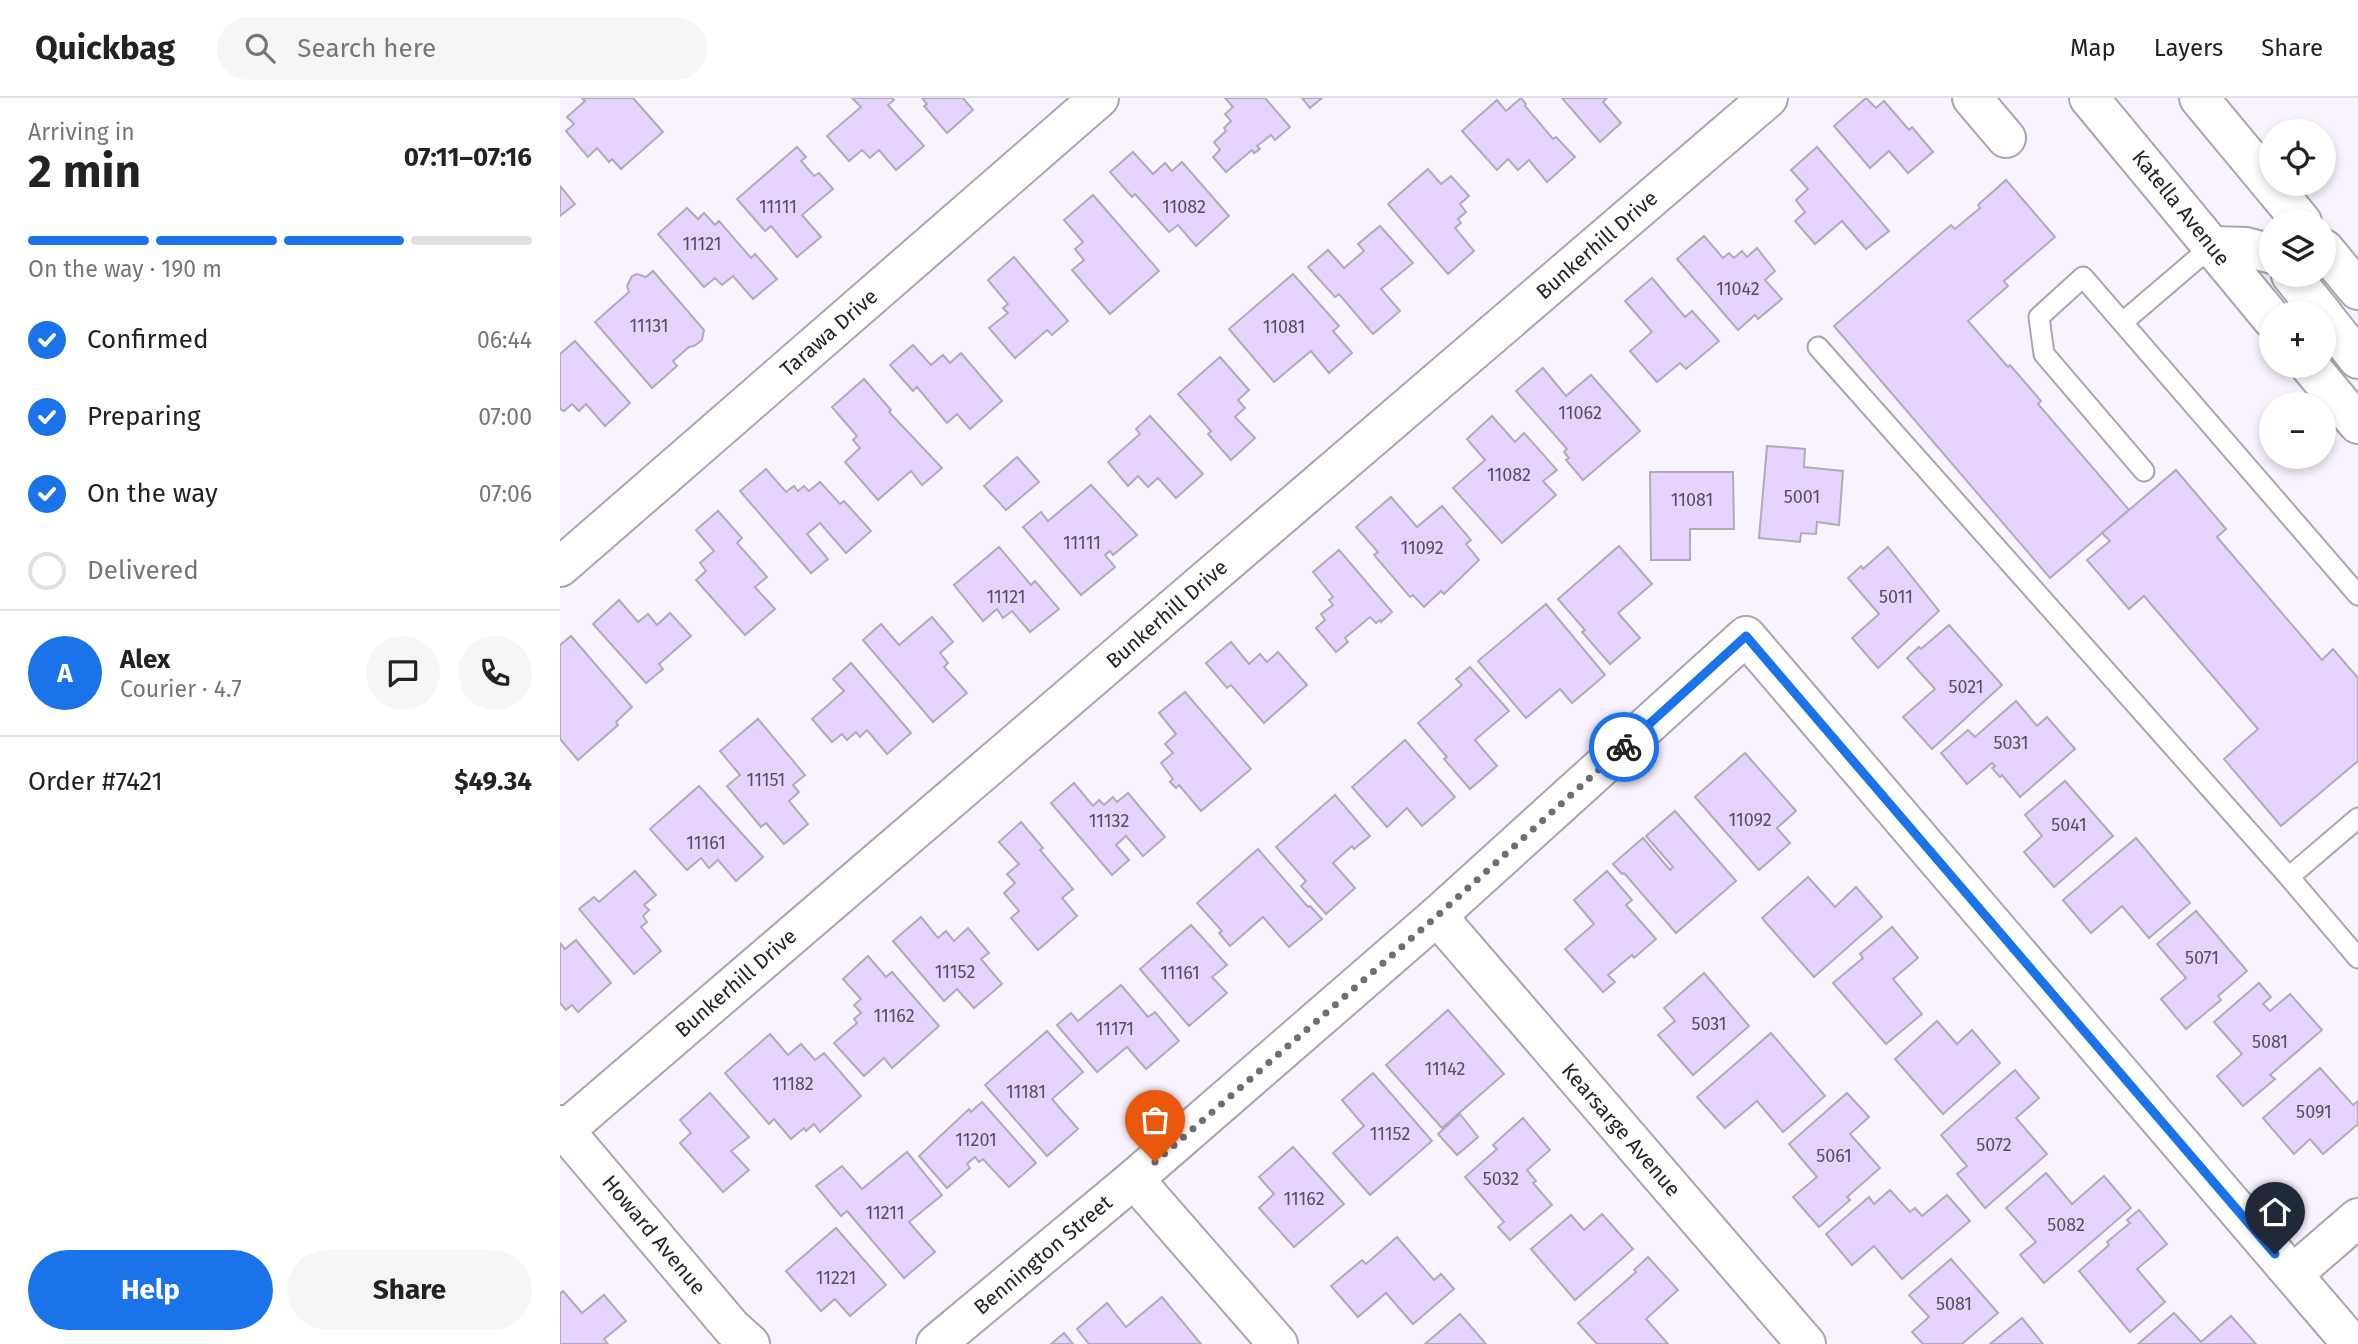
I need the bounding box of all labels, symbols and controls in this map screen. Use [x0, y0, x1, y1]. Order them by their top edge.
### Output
search box [217, 17, 707, 80]
text: Quickbag [35, 28, 175, 68]
icon: search [241, 29, 279, 67]
text: Search here [297, 33, 436, 64]
text: Map [2070, 34, 2116, 62]
text: Layers [2154, 34, 2223, 62]
text: Share [2261, 34, 2323, 62]
text: Arriving in [28, 118, 135, 146]
map controls [2259, 119, 2336, 469]
button: locate [2259, 119, 2336, 196]
text: 07:11–07:16 [404, 142, 532, 173]
text: 2 min [28, 144, 141, 199]
street label: Katella Avenue [2126, 145, 2236, 271]
street label: Bunkerhill Drive [1531, 185, 1663, 305]
house number: 11111 [759, 196, 797, 218]
house number: 11082 [1162, 196, 1206, 218]
button: layers [2259, 210, 2336, 287]
house number: 11121 [682, 233, 722, 255]
text: On the way · 190 m [28, 255, 222, 283]
house number: 11042 [1716, 278, 1760, 300]
street label: Tarawa Drive [775, 284, 883, 382]
button: + [2259, 301, 2336, 378]
house number: 11131 [629, 315, 669, 337]
house number: 11081 [1263, 316, 1305, 338]
icon: check [28, 321, 66, 359]
text: Confirmed [87, 324, 208, 355]
text: 06:44 [477, 326, 532, 354]
button: − [2259, 392, 2336, 469]
icon: check [28, 398, 66, 436]
text: Preparing [87, 401, 200, 432]
house number: 11062 [1558, 402, 1602, 424]
text: 07:00 [478, 403, 532, 431]
house number: 11082 [1487, 464, 1531, 486]
icon: check [28, 475, 66, 513]
text: On the way [87, 478, 218, 509]
text: 07:06 [479, 480, 532, 508]
house number: 5001 [1784, 486, 1820, 508]
house number: 11081 [1671, 489, 1713, 511]
house number: 11111 [1063, 532, 1101, 554]
house number: 11092 [1400, 537, 1444, 559]
street label: Bunkerhill Drive [1101, 554, 1233, 674]
text: Delivered [87, 555, 199, 586]
house number: 11121 [986, 586, 1026, 608]
house number: 5011 [1879, 586, 1913, 608]
button: chat [366, 636, 440, 710]
button: phone [458, 636, 532, 710]
text: Alex [120, 644, 170, 675]
text: A [57, 658, 73, 689]
text: Courier · 4.7 [120, 675, 242, 703]
house number: 5021 [1948, 676, 1984, 698]
courier [1589, 712, 1659, 782]
icon: bike [1605, 728, 1643, 766]
house number: 5031 [1993, 732, 2029, 754]
text: Order #7421 [28, 766, 163, 797]
text: $49.34 [454, 766, 532, 797]
house number: 11151 [747, 769, 785, 791]
house number: 11092 [1728, 809, 1772, 831]
house number: 11132 [1089, 810, 1129, 832]
house number: 5041 [2051, 814, 2087, 836]
house number: 11161 [686, 832, 726, 854]
street label: Bunkerhill Drive [670, 923, 802, 1043]
house number: 5071 [2185, 947, 2219, 969]
house number: 11152 [935, 961, 975, 983]
house number: 11161 [1160, 962, 1200, 984]
house number: 11162 [873, 1005, 915, 1027]
house number: 5031 [1691, 1013, 1727, 1035]
house number: 11171 [1096, 1018, 1134, 1040]
house number: 5081 [2252, 1031, 2288, 1053]
house number: 11142 [1424, 1058, 1466, 1080]
street label: Kearsarge Avenue [1556, 1058, 1686, 1202]
house number: 11182 [772, 1073, 814, 1095]
house number: 11181 [1006, 1081, 1046, 1103]
pin [1125, 1090, 1185, 1162]
icon: bag [1136, 1101, 1174, 1139]
house number: 5091 [2296, 1101, 2332, 1123]
house number: 11152 [1370, 1123, 1410, 1145]
house number: 11201 [955, 1129, 997, 1151]
house number: 5072 [1976, 1134, 2012, 1156]
house number: 5061 [1816, 1145, 1852, 1167]
house number: 5032 [1483, 1168, 1519, 1190]
street label: Howard Avenue [596, 1170, 712, 1300]
pin [2245, 1182, 2305, 1254]
house number: 11162 [1283, 1188, 1325, 1210]
street label: Bennington Street [969, 1189, 1118, 1320]
icon: home [2256, 1193, 2294, 1231]
house number: 11211 [865, 1202, 905, 1224]
house number: 5082 [2047, 1214, 2085, 1236]
button: Help [28, 1250, 273, 1330]
button: Share [287, 1250, 532, 1330]
house number: 11221 [816, 1267, 856, 1289]
house number: 5081 [1936, 1293, 1972, 1315]

